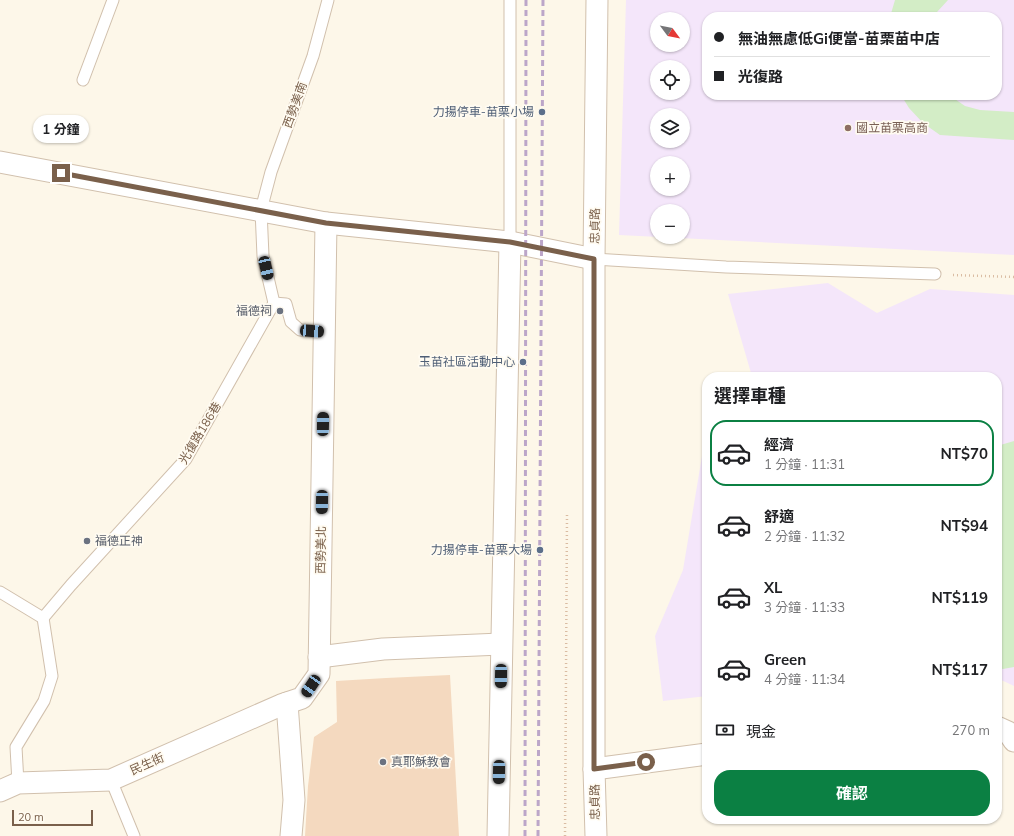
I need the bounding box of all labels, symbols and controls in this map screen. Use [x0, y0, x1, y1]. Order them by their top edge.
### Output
north arrow [650, 12, 690, 52]
map controls [650, 12, 690, 244]
text: 無油無慮低Gi便當-苗栗苗中店 [738, 29, 940, 48]
button: locate [650, 60, 690, 100]
text: 光復路 [738, 67, 783, 86]
street label: 西勢美南 [279, 80, 310, 130]
place label: 力揚停車-苗栗小場 [433, 104, 534, 119]
marker: 力揚停車-苗栗小場 [537, 107, 547, 117]
button: layers [650, 108, 690, 148]
callout: 1 分鐘 [33, 115, 89, 143]
place label: 國立苗栗高商 [856, 120, 928, 135]
text: 1 分鐘 [42, 121, 80, 137]
marker: 國立苗栗高商 [843, 123, 853, 133]
button: + [650, 156, 690, 196]
route end [52, 164, 70, 182]
button: − [650, 204, 690, 244]
street label: 忠貞路 [587, 208, 602, 244]
car [257, 255, 275, 281]
place label: 福德祠 [236, 303, 272, 318]
marker: 福德祠 [275, 306, 285, 316]
car [300, 324, 324, 338]
place label: 玉苗社區活動中心 [419, 354, 515, 369]
marker: 玉苗社區活動中心 [518, 357, 528, 367]
text: 選擇車種 [714, 384, 786, 407]
street label: 光復路186巷 [175, 399, 224, 466]
car [317, 412, 329, 436]
icon: car [716, 435, 752, 471]
text: 經濟 [764, 435, 794, 454]
text: NT$70 [940, 444, 988, 463]
text: 1 分鐘 · 11:31 [764, 456, 845, 472]
car [316, 490, 328, 514]
icon: car [716, 507, 752, 543]
text: 舒適 [764, 507, 794, 526]
text: NT$94 [940, 516, 988, 535]
street label: 西勢美北 [313, 526, 328, 574]
text: 2 分鐘 · 11:32 [764, 528, 845, 544]
place label: 福德正神 [95, 533, 143, 548]
marker: 福德正神 [82, 536, 92, 546]
place label: 力揚停車-苗栗大場 [431, 542, 532, 557]
marker: 力揚停車-苗栗大場 [535, 545, 545, 555]
text: XL [764, 578, 782, 597]
icon: car [716, 579, 752, 615]
text: NT$119 [931, 588, 988, 607]
text: 3 分鐘 · 11:33 [764, 599, 845, 615]
text: Green [764, 650, 806, 669]
icon: car [716, 651, 752, 687]
text: NT$117 [931, 660, 988, 679]
car [495, 664, 507, 688]
text: 4 分鐘 · 11:34 [764, 671, 845, 687]
car [299, 673, 323, 699]
icon: cash [714, 719, 736, 741]
text: 現金 [746, 722, 776, 741]
text: 270 m [952, 722, 990, 738]
street label: 民生街 [127, 749, 166, 778]
route start [637, 753, 655, 771]
place label: 真耶穌教會 [391, 754, 451, 769]
marker: 真耶穌教會 [378, 757, 388, 767]
car [493, 760, 505, 784]
button: 確認 [714, 770, 990, 816]
street label: 忠貞路 [587, 784, 602, 820]
scale bar [12, 808, 93, 827]
text: 20 m [18, 810, 44, 824]

